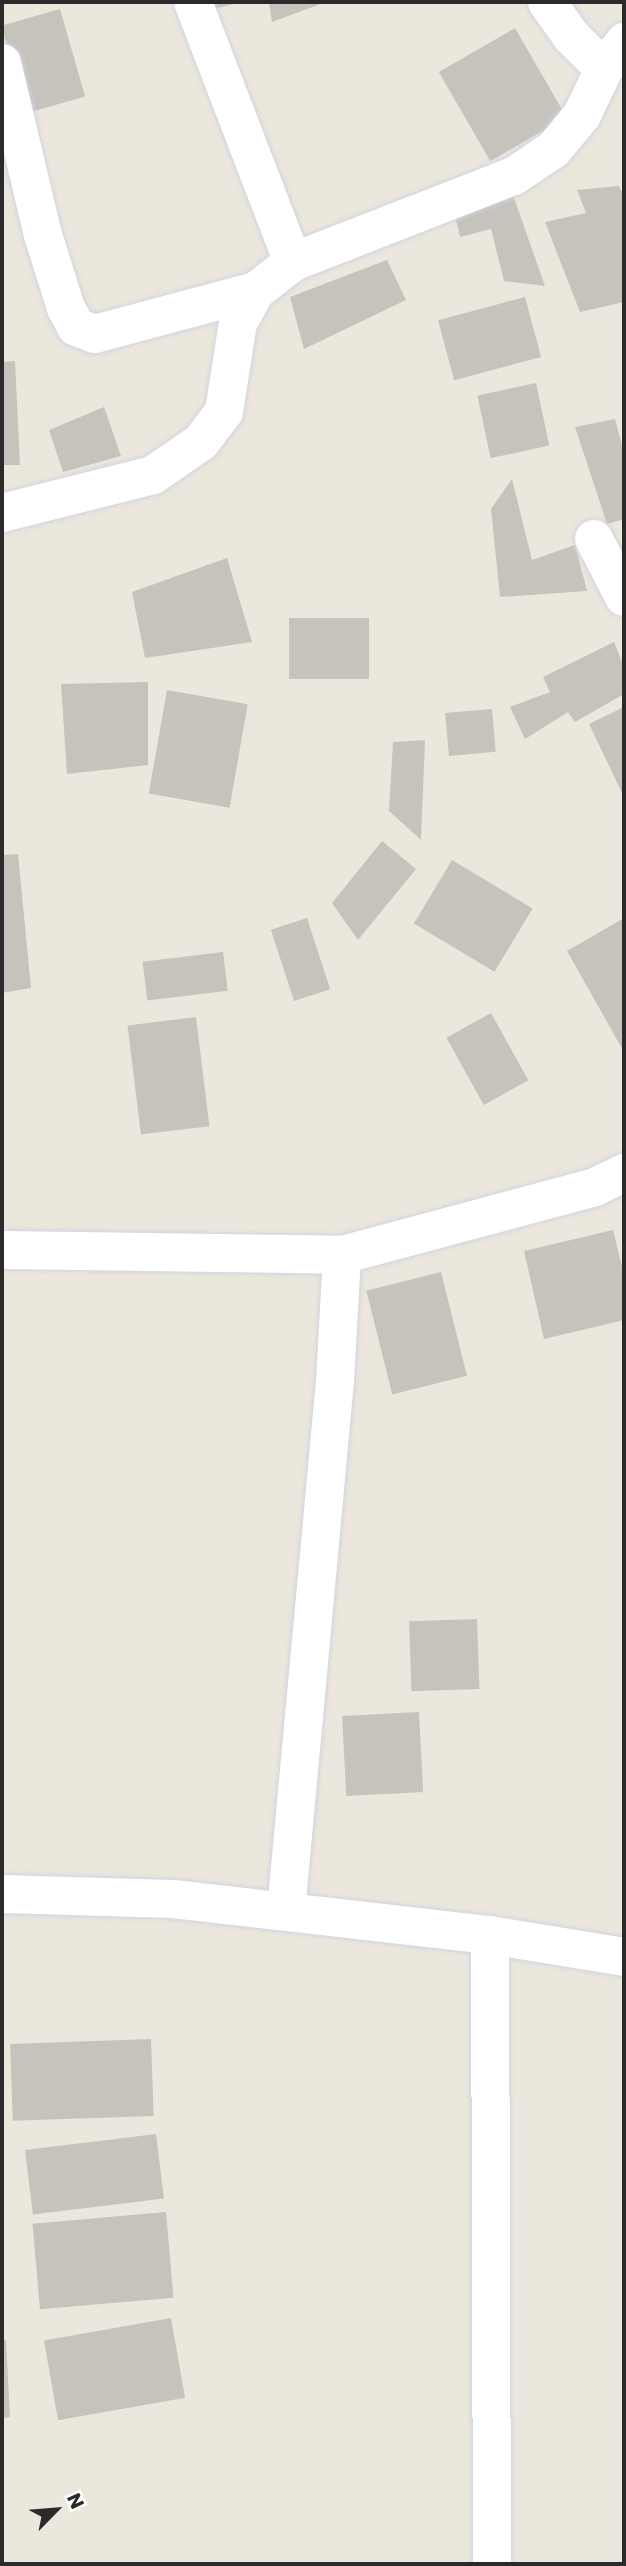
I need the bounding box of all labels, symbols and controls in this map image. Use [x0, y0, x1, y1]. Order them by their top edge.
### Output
north arrow [21, 2475, 91, 2545]
text: N [60, 2489, 91, 2513]

